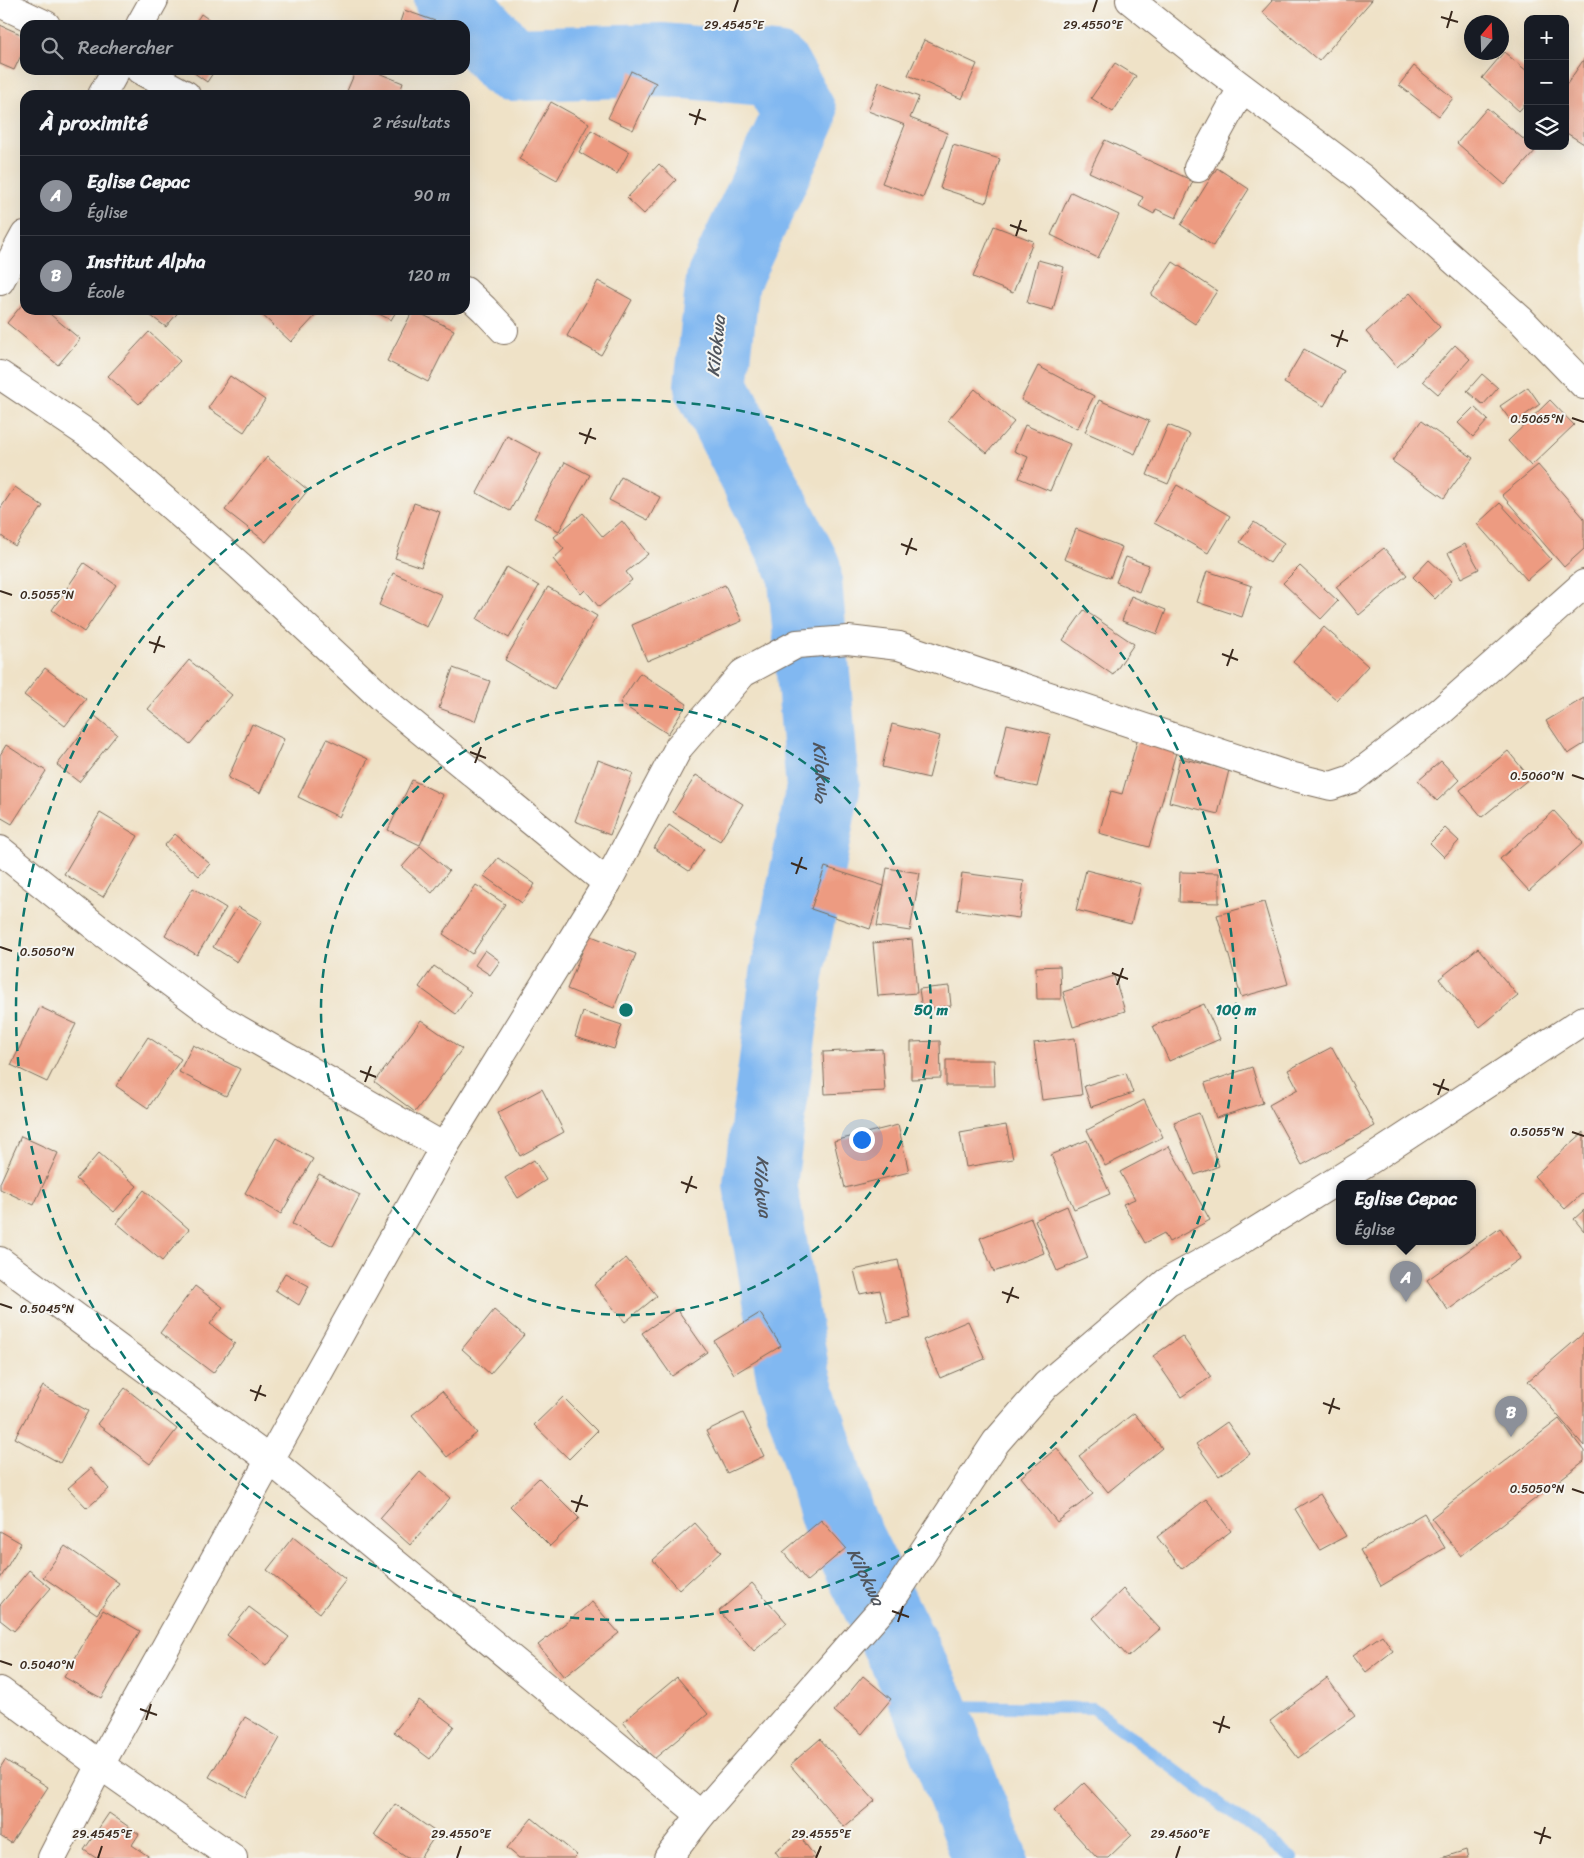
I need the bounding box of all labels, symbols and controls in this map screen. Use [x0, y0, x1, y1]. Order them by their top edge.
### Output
text: 29.4545°E [704, 14, 765, 36]
text: 29.4550°E [1063, 14, 1124, 36]
north arrow [1464, 15, 1509, 60]
map controls [1524, 15, 1569, 150]
button: + [1524, 15, 1569, 60]
search box [20, 20, 470, 75]
text: Rechercher [78, 31, 173, 64]
icon: search [38, 34, 66, 62]
button: − [1524, 60, 1569, 105]
text: À proximité [40, 104, 148, 142]
button: layers [1524, 105, 1569, 150]
text: 2 résultats [373, 108, 450, 137]
text: Eglise Cepac [87, 165, 190, 198]
text: A [51, 181, 61, 210]
text: 90 m [414, 181, 450, 210]
text: Église [87, 198, 128, 227]
text: Institut Alpha [87, 245, 206, 278]
text: B [51, 261, 61, 290]
text: 120 m [407, 261, 450, 290]
text: École [87, 278, 125, 307]
water label: Kilokwa [697, 312, 735, 378]
text: 0.5065°N [1510, 408, 1565, 430]
text: 0.5055°N [20, 584, 75, 606]
water label: Kilokwa [803, 740, 840, 807]
text: 0.5060°N [1510, 765, 1565, 787]
text: 0.5050°N [20, 941, 75, 963]
text: 50 m [914, 997, 949, 1023]
text: 100 m [1216, 997, 1257, 1023]
centre of rings [617, 1001, 635, 1019]
text: 0.5055°N [1510, 1121, 1565, 1143]
your location [849, 1127, 875, 1153]
water label: Kilokwa [744, 1154, 782, 1222]
popup [1336, 1180, 1476, 1245]
text: Eglise Cepac [1354, 1182, 1458, 1215]
text: Église [1354, 1215, 1395, 1244]
pin: A [1390, 1261, 1422, 1302]
text: 0.5045°N [20, 1298, 75, 1320]
pin: B [1495, 1396, 1527, 1437]
text: 0.5050°N [1510, 1478, 1565, 1500]
water label: Kilokwa [838, 1542, 895, 1613]
text: 0.5040°N [20, 1654, 75, 1676]
text: 29.4545°E [72, 1823, 133, 1845]
text: 29.4550°E [431, 1823, 492, 1845]
text: 29.4555°E [791, 1823, 852, 1845]
text: 29.4560°E [1151, 1823, 1211, 1845]

